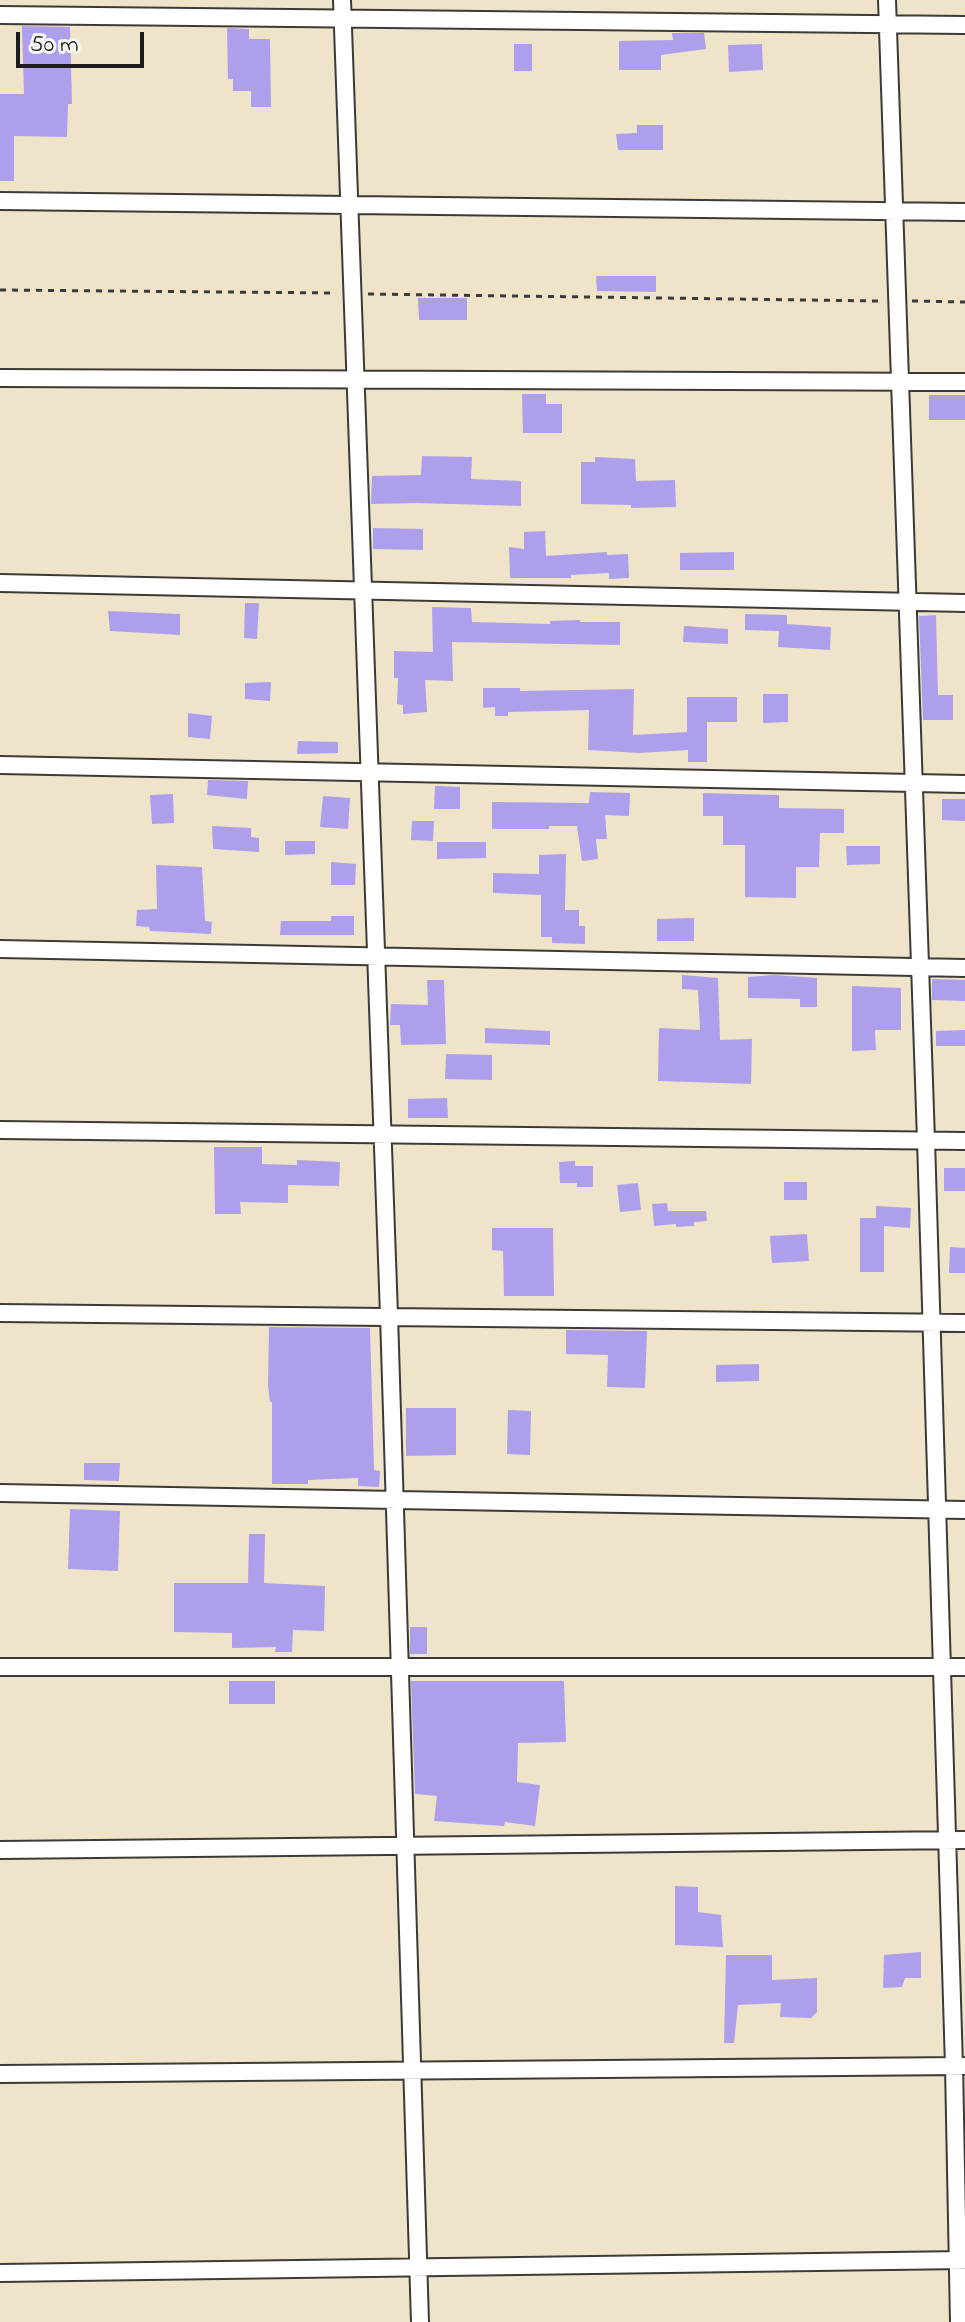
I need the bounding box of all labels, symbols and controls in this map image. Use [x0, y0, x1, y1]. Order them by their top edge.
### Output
scale bar [20, 16, 148, 66]
text: 50 m [30, 28, 79, 63]

